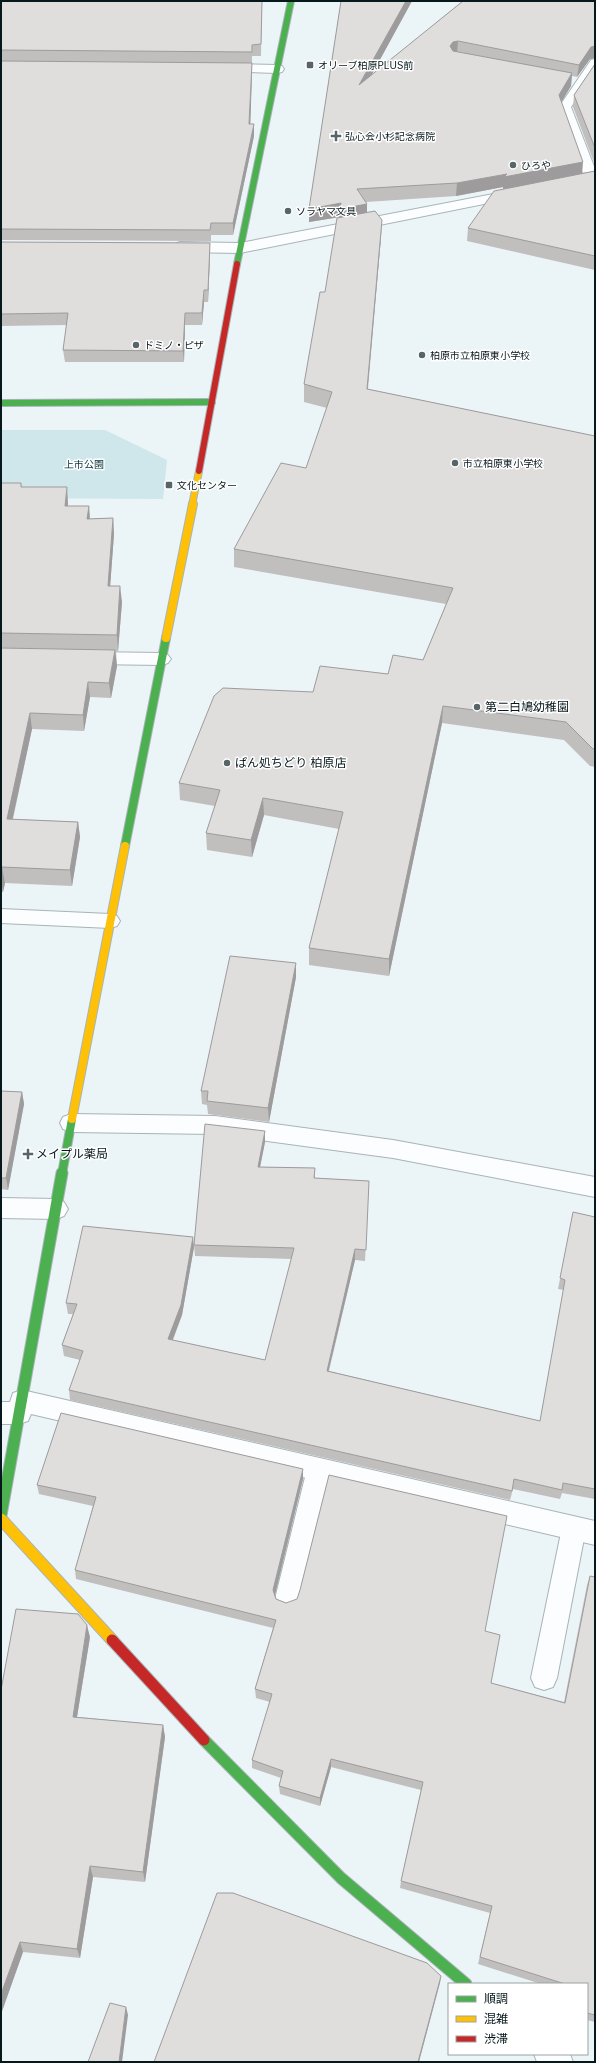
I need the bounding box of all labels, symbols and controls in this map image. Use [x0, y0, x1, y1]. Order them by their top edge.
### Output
place label: オリーブ柏原PLUS前 [318, 59, 413, 71]
marker: オリーブ柏原PLUS前 [305, 60, 315, 70]
marker: 弘心会小杉記念病院 [330, 130, 342, 142]
place label: 弘心会小杉記念病院 [345, 130, 435, 142]
place label: ひろや [521, 159, 551, 171]
marker: ひろや [508, 160, 518, 170]
place label: ソラヤマ文具 [296, 205, 356, 217]
marker: ソラヤマ文具 [283, 206, 293, 216]
place label: ドミノ・ピザ [144, 339, 204, 351]
marker: ドミノ・ピザ [131, 340, 141, 350]
place label: 柏原市立柏原東小学校 [430, 349, 530, 361]
marker: 柏原市立柏原東小学校 [417, 350, 427, 360]
place label: 市立柏原東小学校 [463, 457, 543, 469]
park label: 上市公園 [64, 458, 104, 470]
marker: 市立柏原東小学校 [450, 458, 460, 468]
place label: 文化センター [177, 479, 237, 491]
marker: 文化センター [164, 480, 174, 490]
place label: 第二白鳩幼稚園 [485, 699, 569, 714]
marker: 第二白鳩幼稚園 [472, 702, 482, 712]
place label: ぱん処ちどり 柏原店 [235, 755, 346, 770]
marker: ぱん処ちどり 柏原店 [222, 758, 232, 768]
place label: メイプル薬局 [36, 1146, 108, 1161]
marker: メイプル薬局 [23, 1149, 33, 1159]
legend [448, 1983, 588, 2055]
text: 順調 [484, 1991, 508, 2006]
text: 混雑 [484, 2011, 508, 2026]
text: 渋滞 [484, 2031, 508, 2046]

